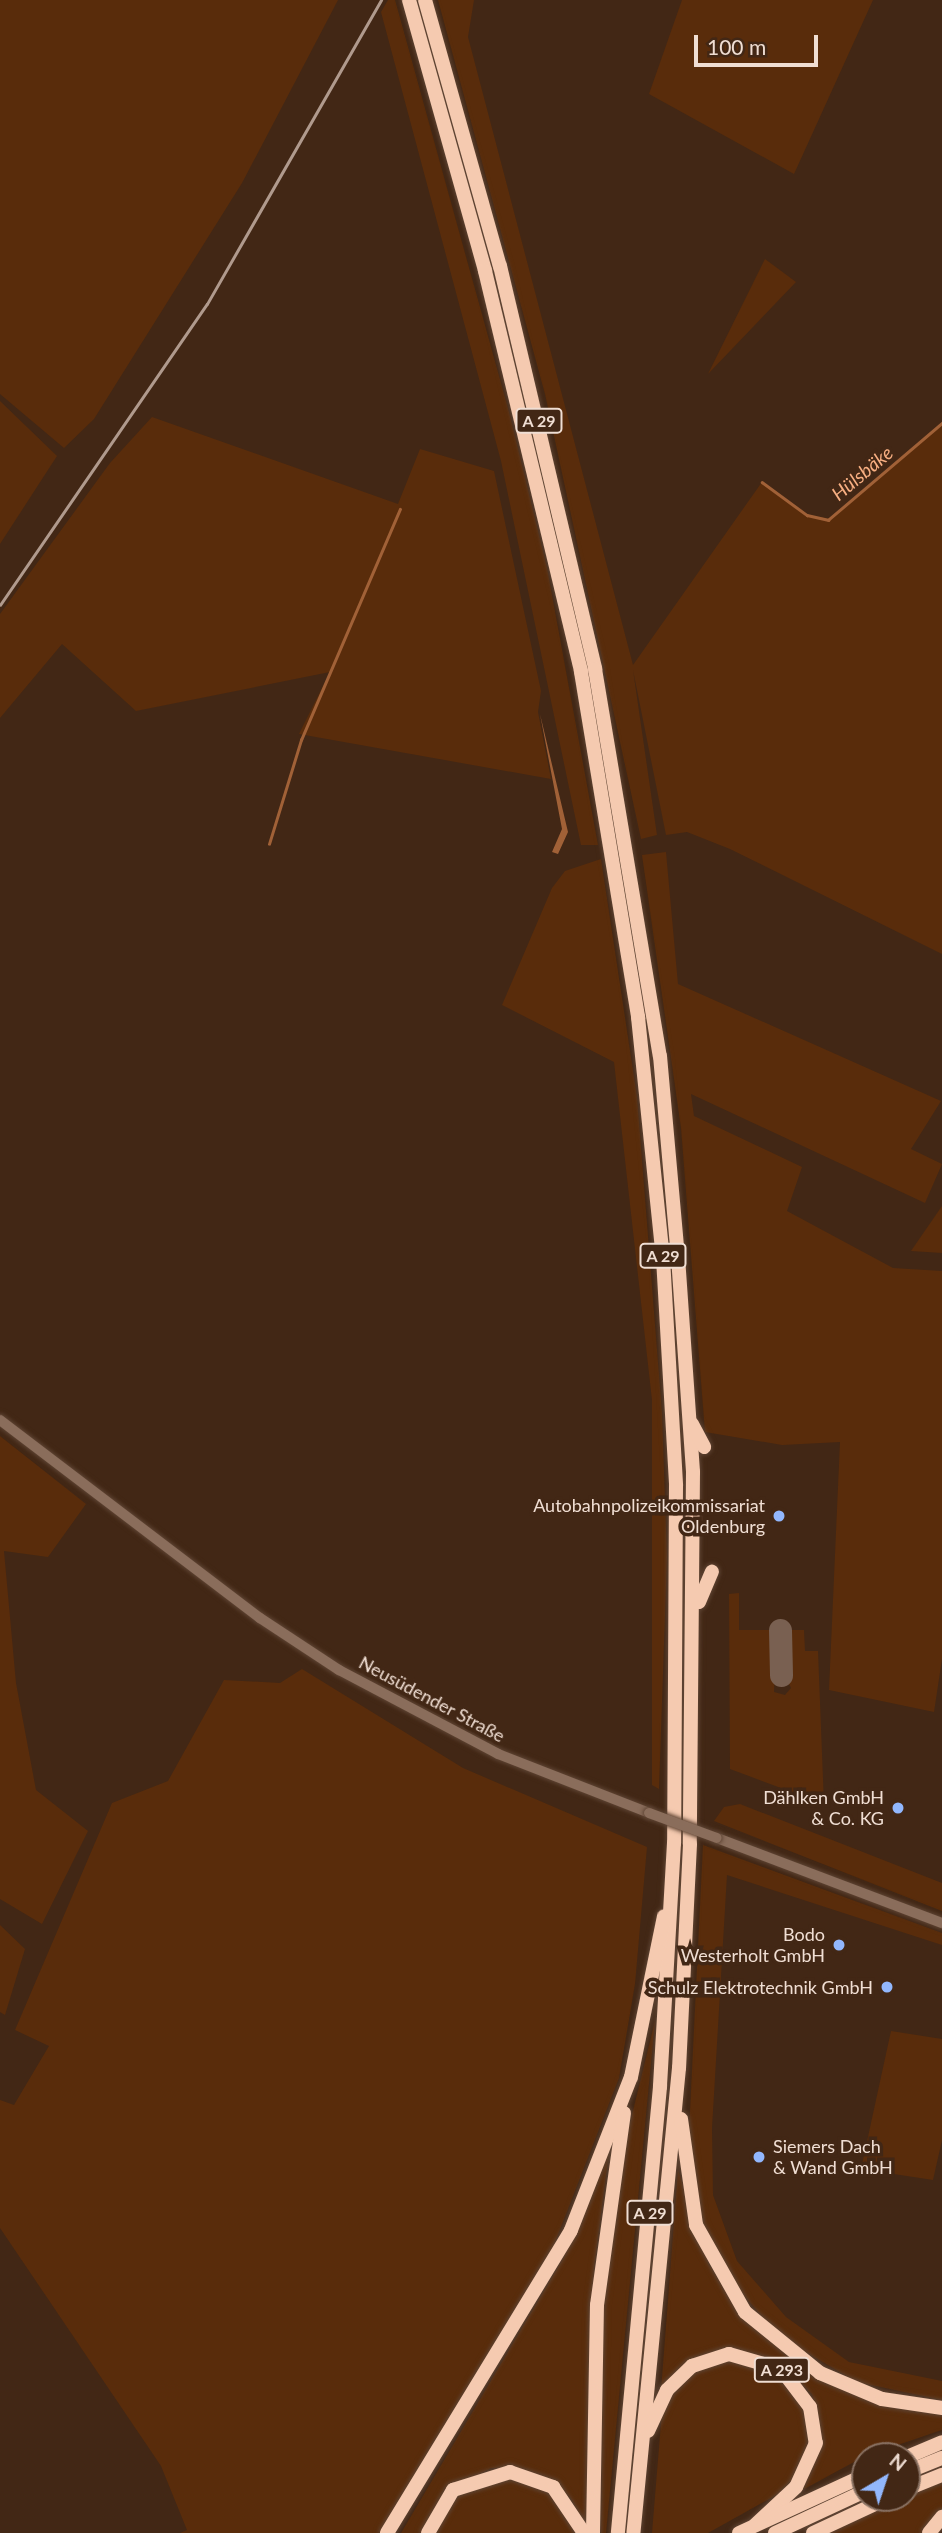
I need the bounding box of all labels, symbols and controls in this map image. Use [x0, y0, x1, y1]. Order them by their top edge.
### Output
scale bar [697, 21, 821, 65]
text: 100 m [707, 34, 766, 59]
road number: A 29 [514, 408, 564, 434]
water label: Hülsbäke [827, 441, 897, 505]
road number: A 29 [638, 1244, 688, 1268]
place label: Autobahnpolizeikommissariat Oldenburg [533, 1495, 765, 1538]
marker: Autobahnpolizeikommissariat Oldenburg [771, 1508, 787, 1524]
street label: Neusüdender Straße [355, 1651, 509, 1747]
place label: Dählken GmbH & Co. KG [763, 1787, 884, 1829]
marker: Dählken GmbH & Co. KG [890, 1800, 906, 1816]
place label: Bodo Westerholt GmbH [681, 1924, 825, 1966]
marker: Bodo Westerholt GmbH [831, 1937, 847, 1953]
place label: Schulz Elektrotechnik GmbH [648, 1976, 873, 1998]
marker: Schulz Elektrotechnik GmbH [879, 1979, 895, 1995]
place label: Siemers Dach & Wand GmbH [773, 2136, 893, 2178]
marker: Siemers Dach & Wand GmbH [751, 2149, 767, 2165]
road number: A 29 [626, 2200, 674, 2226]
road number: A 293 [752, 2358, 812, 2382]
north arrow [851, 2442, 921, 2512]
text: N [885, 2448, 911, 2475]

